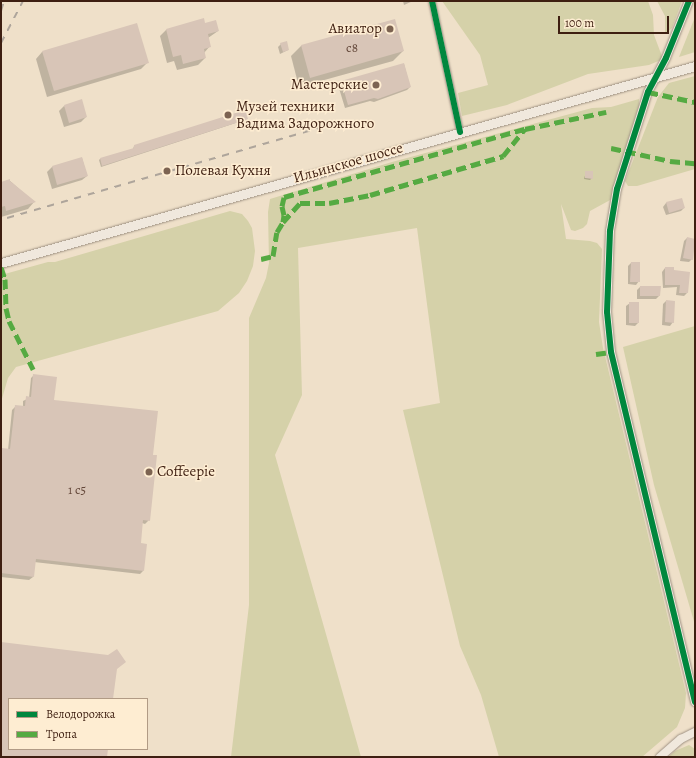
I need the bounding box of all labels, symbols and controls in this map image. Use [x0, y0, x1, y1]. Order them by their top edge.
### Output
scale bar [560, 8, 671, 34]
text: 100 m [565, 15, 594, 31]
place label: Авиатор [329, 20, 382, 38]
marker: Авиатор [385, 24, 395, 34]
house number: с8 [346, 40, 358, 56]
place label: Мастерские [291, 76, 368, 94]
marker: Мастерские [371, 80, 381, 90]
place label: Музей техники Вадима Задорожного [236, 97, 374, 132]
marker: Музей техники Вадима Задорожного [223, 110, 233, 120]
street label: Ильинское шоссе [291, 139, 405, 187]
place label: Полевая Кухня [175, 162, 271, 180]
marker: Полевая Кухня [162, 166, 172, 176]
place label: Coffeepie [157, 463, 215, 481]
marker: Coffeepie [144, 467, 154, 477]
house number: 1 с5 [68, 482, 86, 498]
legend [8, 698, 148, 750]
text: Велодорожка [46, 706, 115, 722]
text: Тропа [46, 726, 77, 742]

